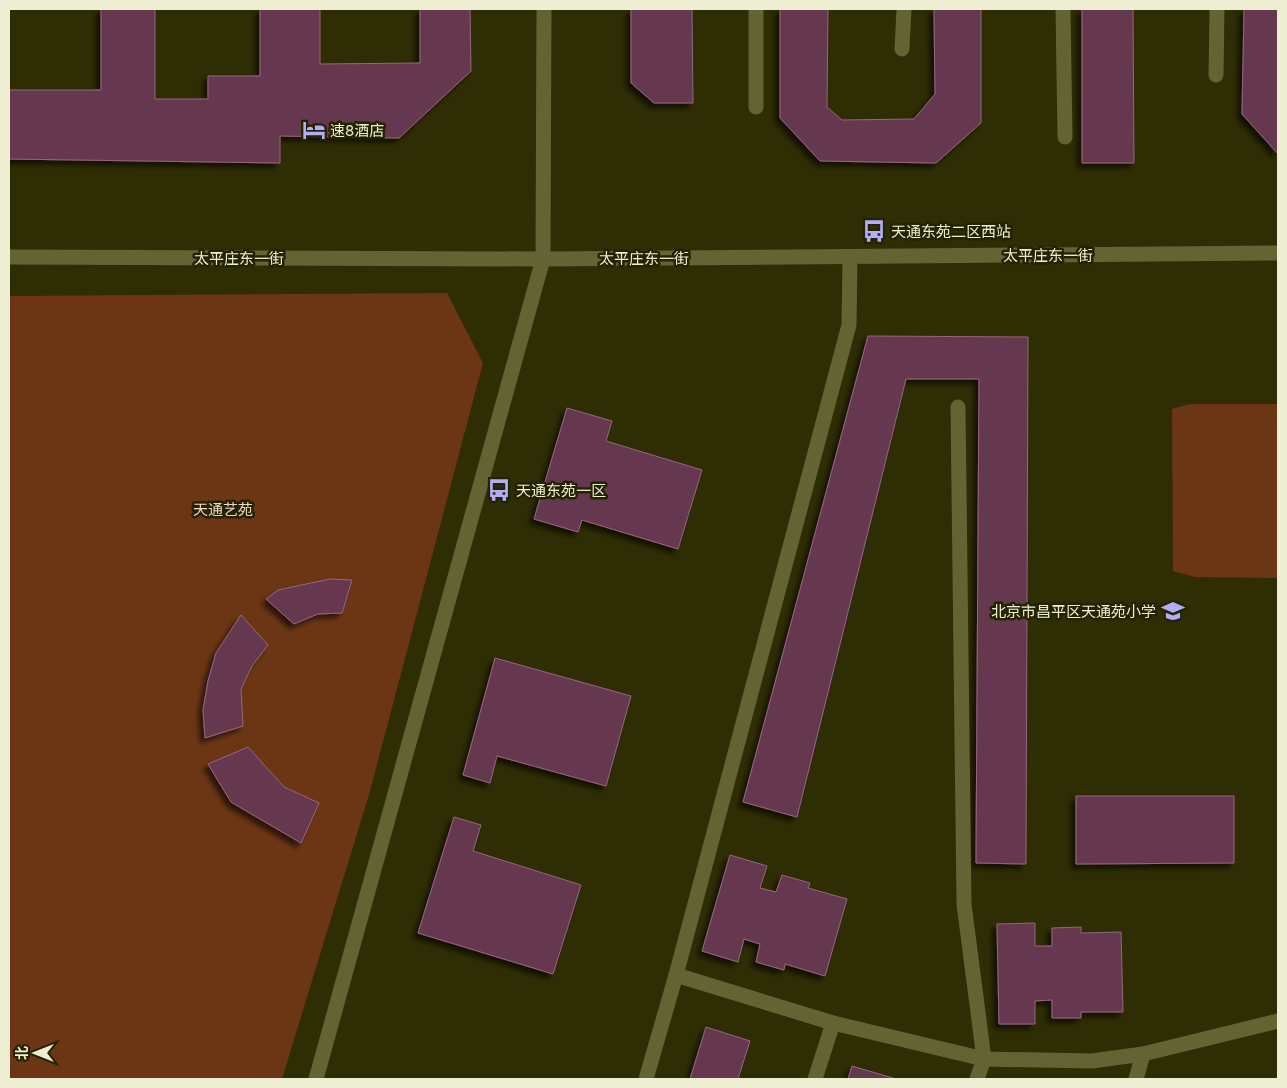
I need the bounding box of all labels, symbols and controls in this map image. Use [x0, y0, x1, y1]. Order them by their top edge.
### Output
hotel icon: 速8酒店 [301, 117, 327, 143]
place label: 速8酒店 [330, 121, 384, 140]
bus stop icon: 天通东苑二区西站 [861, 218, 887, 244]
place label: 天通东苑二区西站 [891, 222, 1011, 241]
street label: 太平庄东一街 [1003, 246, 1093, 265]
street label: 太平庄东一街 [194, 249, 284, 268]
street label: 太平庄东一街 [599, 249, 689, 268]
bus stop icon: 天通东苑一区 [486, 477, 512, 503]
place label: 天通东苑一区 [516, 481, 606, 500]
park label: 天通艺苑 [193, 500, 253, 519]
school or university icon: 北京市昌平区天通苑小学 [1160, 598, 1186, 624]
place label: 北京市昌平区天通苑小学 [991, 602, 1156, 621]
north arrow [10, 1028, 60, 1078]
text: 北 [13, 1046, 30, 1060]

